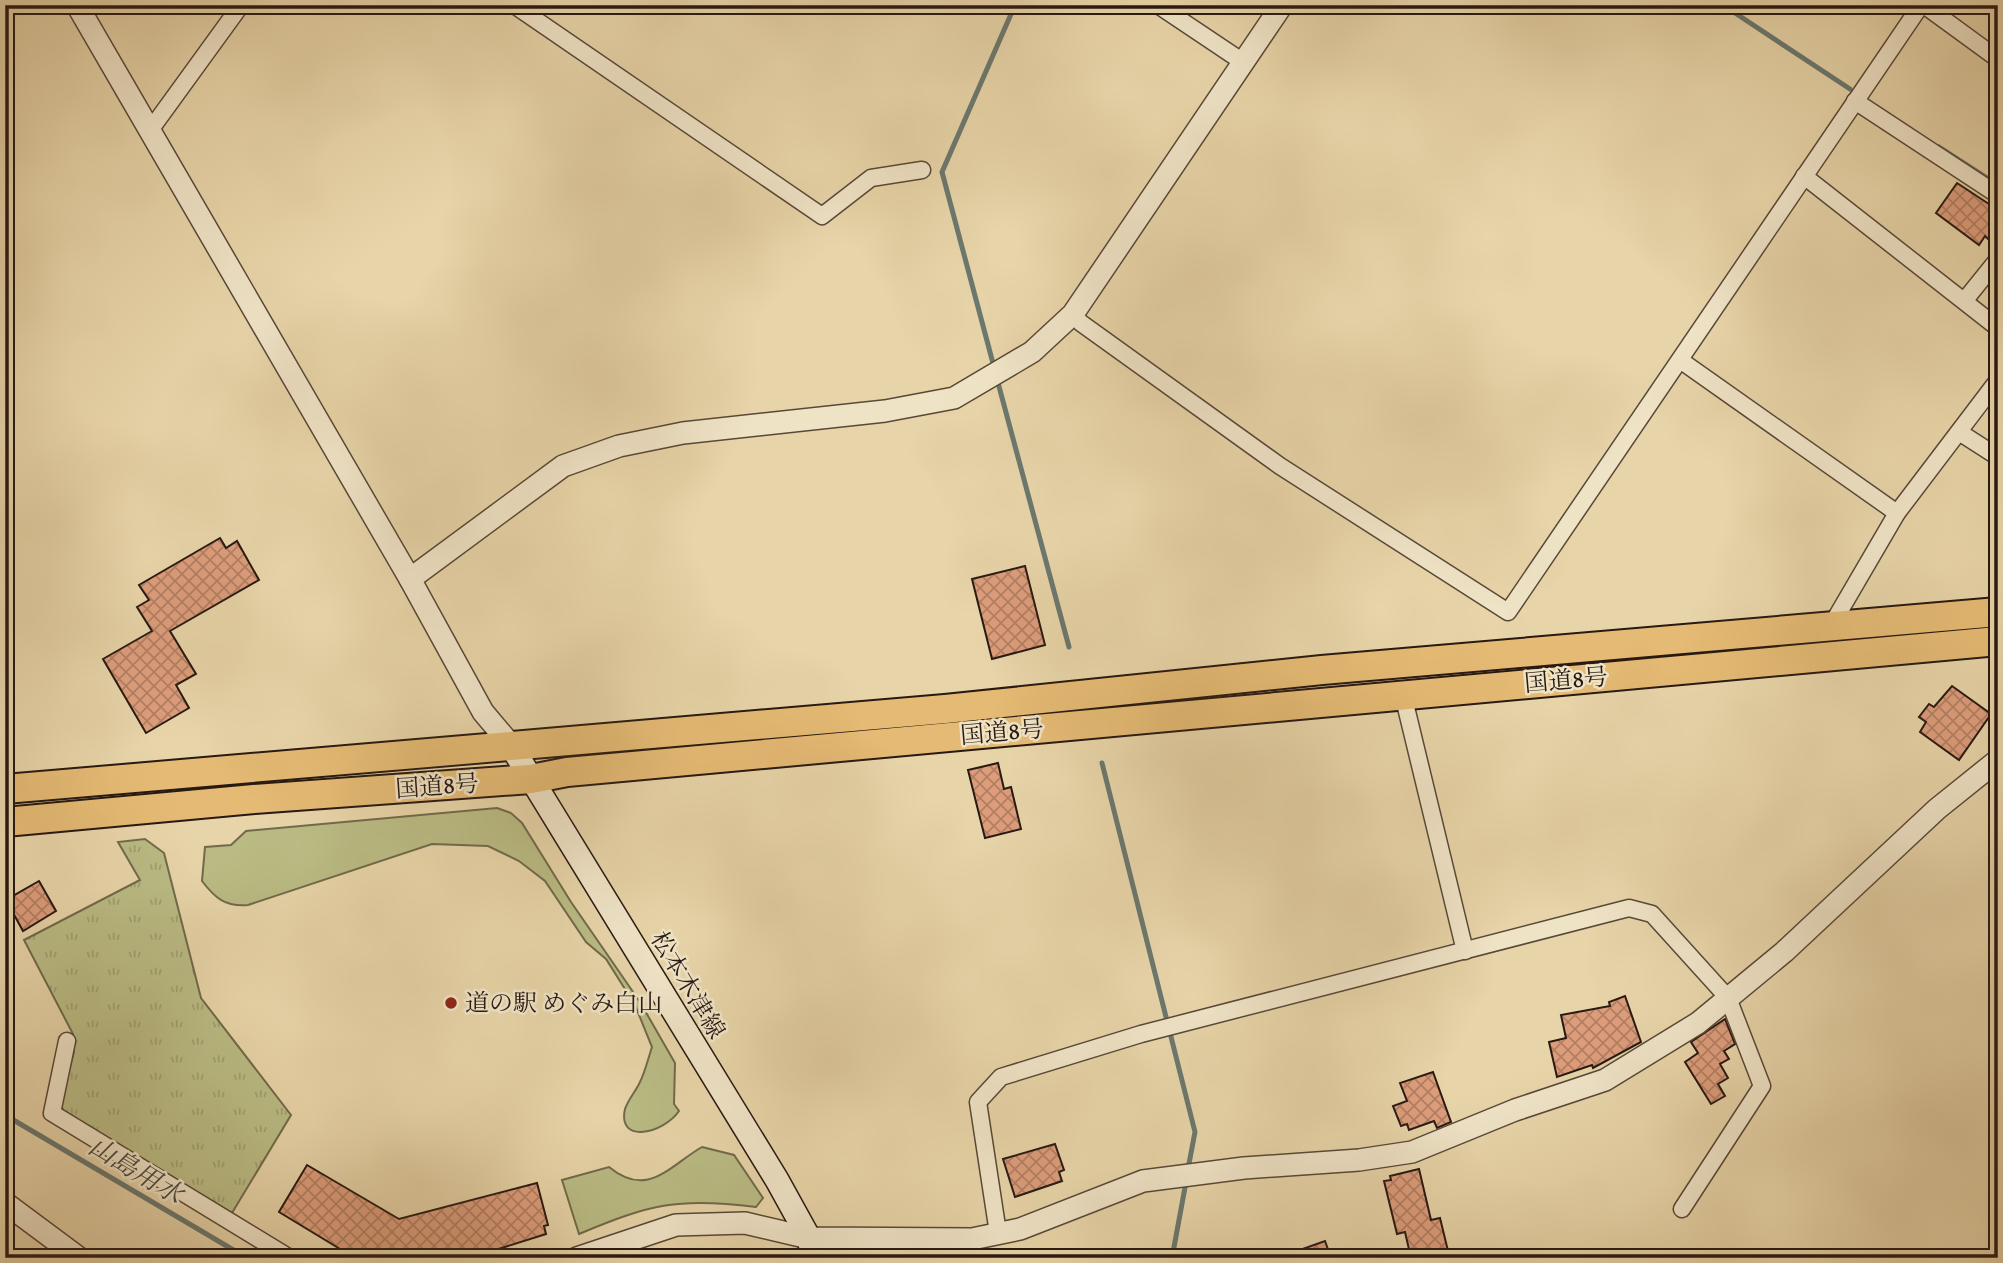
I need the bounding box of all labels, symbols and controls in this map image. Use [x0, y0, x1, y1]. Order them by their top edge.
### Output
street label: 国道8号 [1523, 658, 1609, 701]
street label: 国道8号 [959, 710, 1045, 753]
street label: 国道8号 [394, 765, 480, 806]
street label: 松本木津線 [643, 924, 734, 1045]
place label: 道の駅 めぐみ白山 [465, 985, 662, 1020]
marker: 道の駅 めぐみ白山 [443, 995, 459, 1011]
water label: 山島用水 [82, 1126, 193, 1215]

